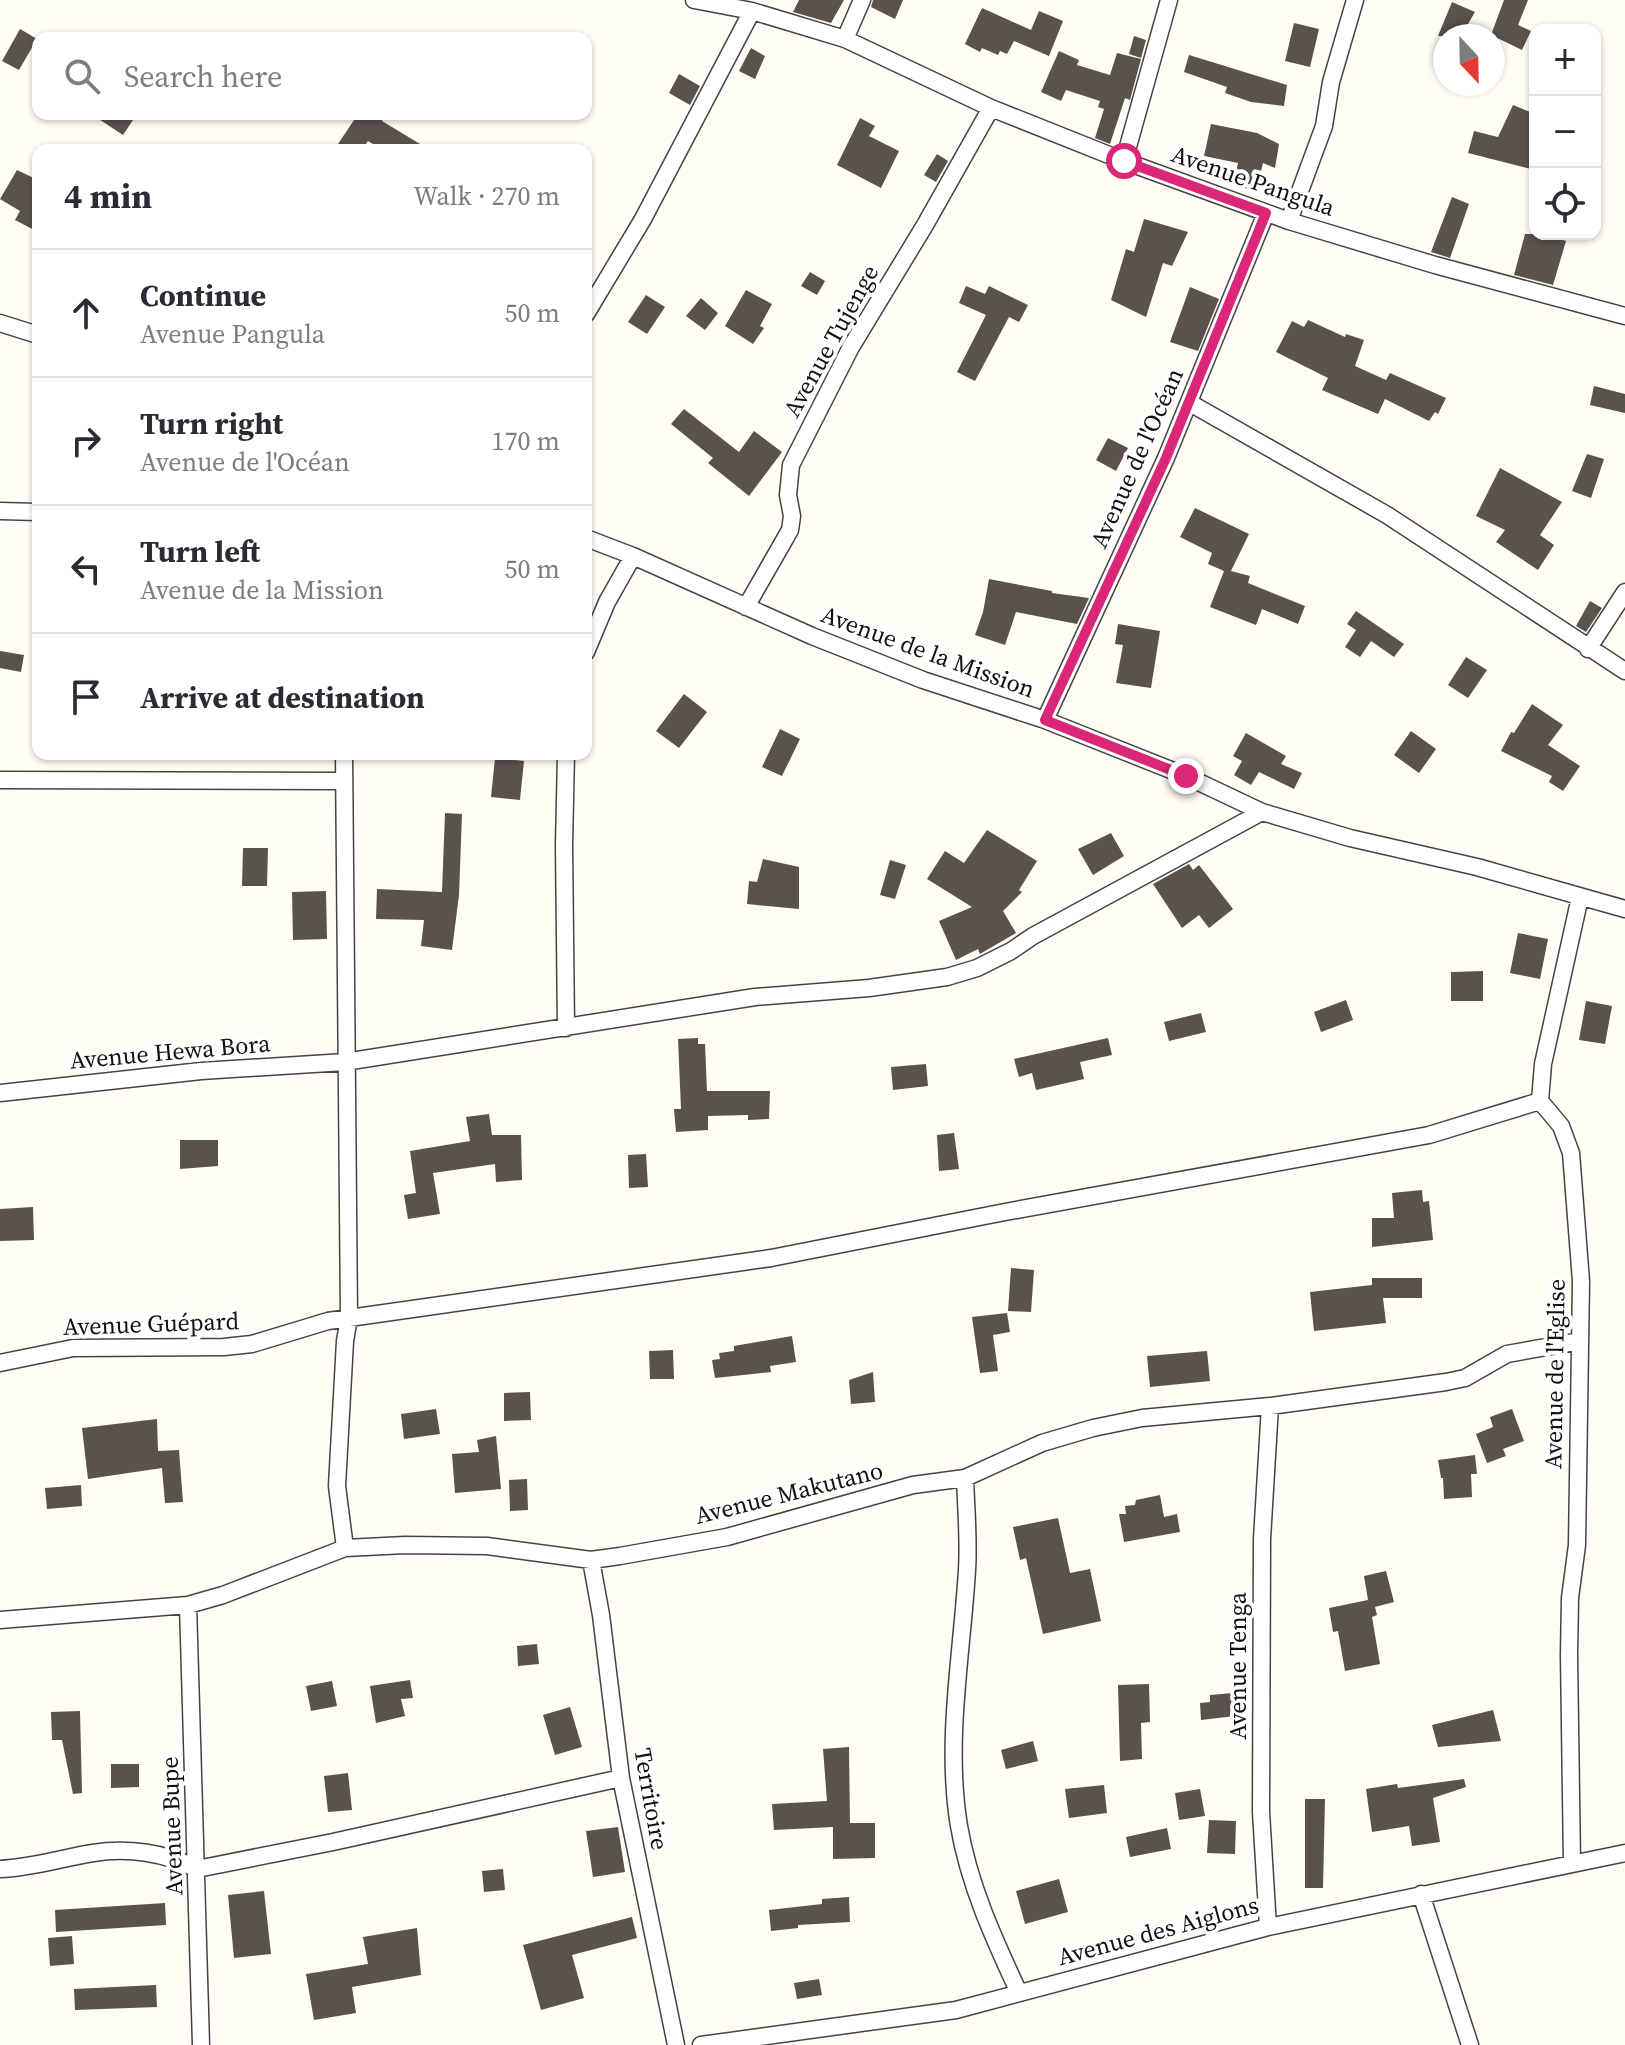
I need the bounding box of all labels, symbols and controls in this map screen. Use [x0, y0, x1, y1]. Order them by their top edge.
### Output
north arrow [1433, 24, 1505, 96]
map controls [1529, 24, 1601, 240]
button: + [1529, 24, 1601, 96]
search box [32, 32, 592, 120]
icon: search [60, 54, 104, 98]
text: Search here [124, 56, 282, 97]
button: − [1529, 96, 1601, 168]
street label: Avenue Pangula [1167, 137, 1340, 224]
route start [1106, 143, 1142, 179]
button: locate [1529, 168, 1601, 240]
text: 4 min [64, 173, 152, 219]
text: Walk · 270 m [413, 178, 560, 214]
street label: Avenue Tujenge [775, 259, 886, 423]
text: Continue [140, 275, 266, 316]
icon: ahead [64, 291, 108, 335]
text: 50 m [505, 295, 560, 331]
text: Avenue Pangula [140, 316, 325, 352]
street label: Avenue de l'Océan [1082, 363, 1191, 553]
text: Turn right [140, 403, 283, 444]
icon: right [64, 419, 108, 463]
text: 170 m [492, 423, 560, 459]
text: Avenue de l'Océan [140, 444, 350, 480]
text: Turn left [140, 531, 260, 572]
icon: left [64, 547, 108, 591]
text: 50 m [505, 551, 560, 587]
text: Avenue de la Mission [140, 572, 384, 608]
street label: Avenue de la Mission [817, 598, 1040, 706]
icon: arrive [64, 675, 108, 719]
text: Arrive at destination [140, 677, 425, 718]
route end [1168, 758, 1204, 794]
street label: Avenue Hewa Bora [68, 1026, 272, 1077]
street label: Avenue de l'Eglise [1536, 1279, 1573, 1469]
street label: Avenue Guépard [62, 1304, 240, 1343]
street label: Avenue Makutano [691, 1453, 886, 1532]
street label: Avenue Tenga [1221, 1591, 1254, 1740]
street label: Territoire [626, 1745, 677, 1852]
street label: Avenue Bupe [153, 1756, 190, 1896]
street label: Avenue des Aiglons [1054, 1888, 1262, 1973]

